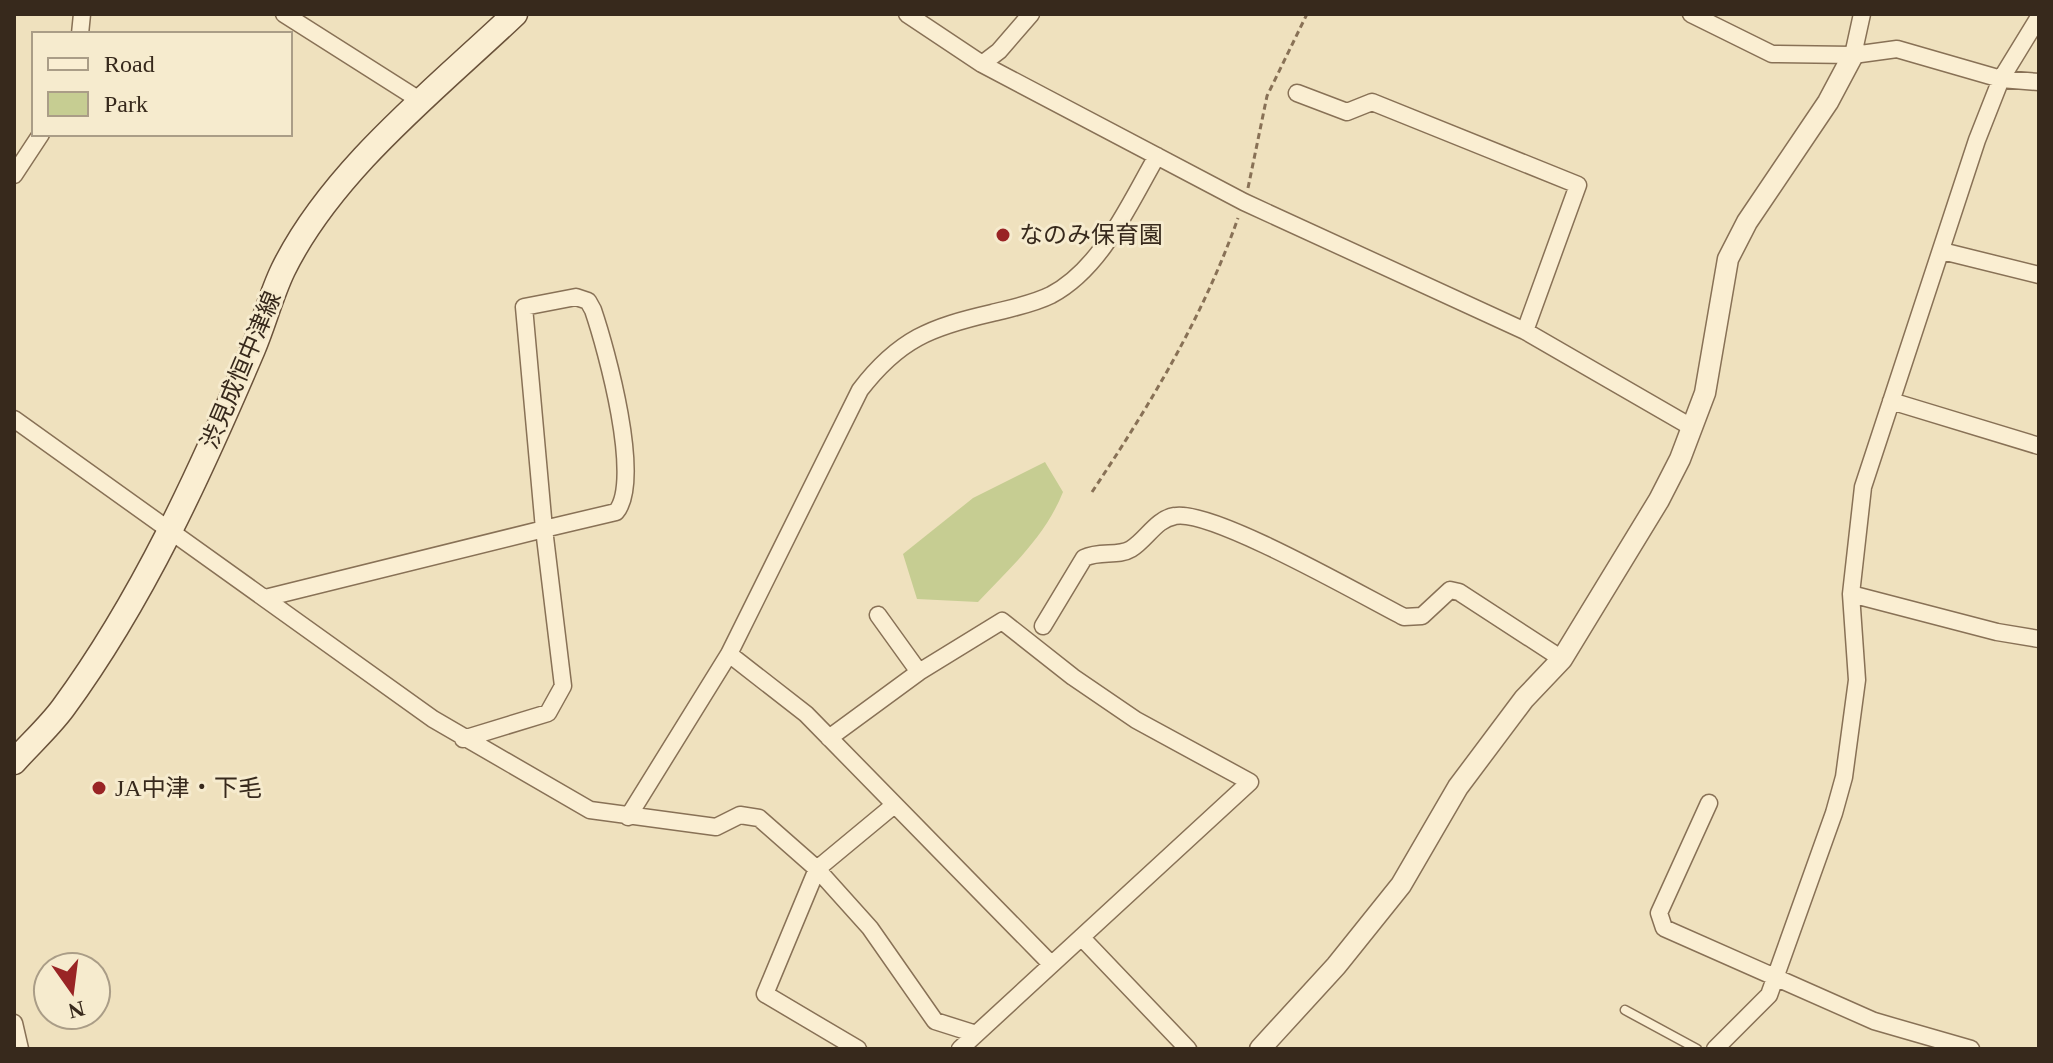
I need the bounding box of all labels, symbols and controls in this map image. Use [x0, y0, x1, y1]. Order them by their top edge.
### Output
legend [32, 32, 292, 136]
text: Road [104, 51, 155, 77]
text: Park [104, 91, 148, 117]
place label: なのみ保育園 [1019, 222, 1163, 248]
marker: なのみ保育園 [994, 226, 1012, 244]
street label: 渋見成恒中津線 [196, 288, 286, 452]
place label: JA中津・下毛 [115, 775, 262, 801]
marker: JA中津・下毛 [90, 779, 108, 797]
north arrow [32, 951, 112, 1031]
text: N [66, 996, 87, 1024]

